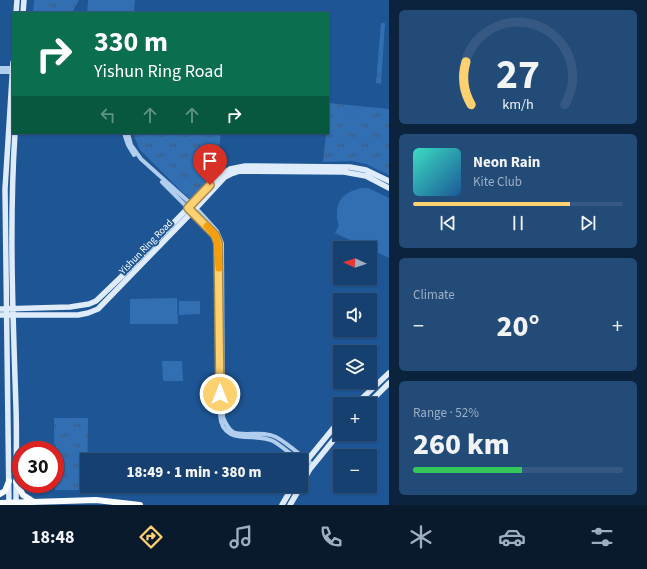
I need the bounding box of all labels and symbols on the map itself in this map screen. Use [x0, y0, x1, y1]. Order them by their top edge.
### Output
pin [193, 144, 227, 185]
street label: Yishun Ring Road [115, 216, 176, 278]
north arrow [333, 241, 377, 285]
position arrow [199, 373, 241, 415]
speed limit sign: 30 [12, 441, 64, 493]

